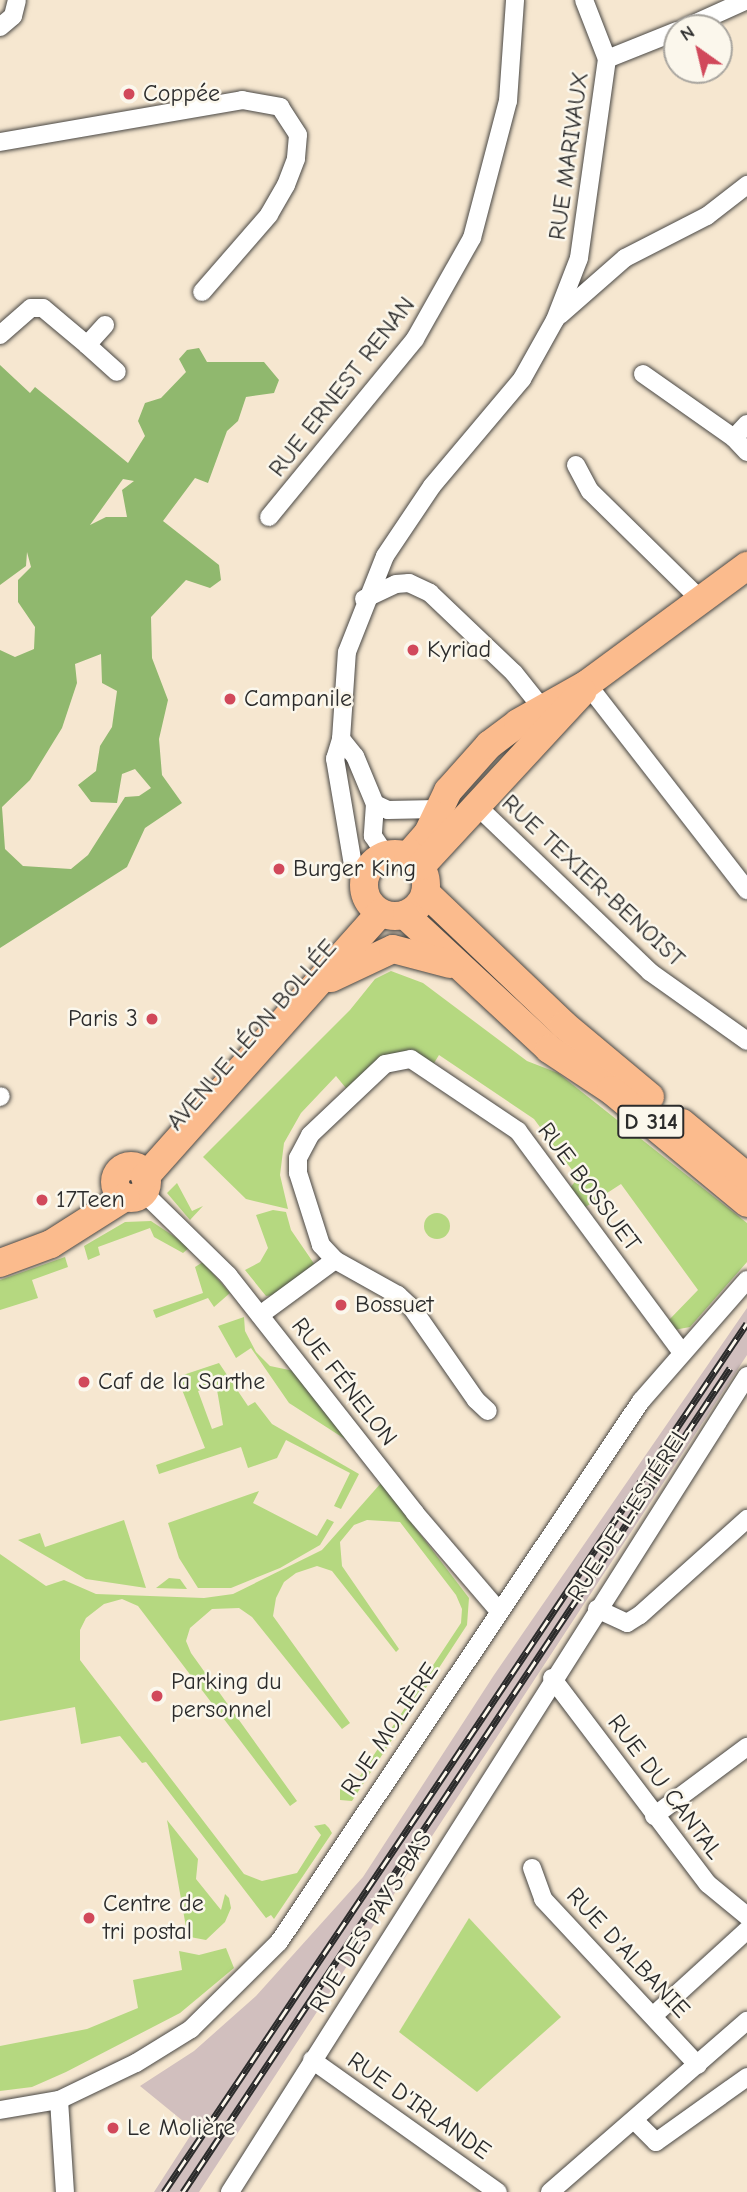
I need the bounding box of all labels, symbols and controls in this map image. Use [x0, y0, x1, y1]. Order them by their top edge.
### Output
north arrow [663, 14, 733, 84]
text: N [676, 21, 699, 46]
street label: RUE MARIVAUX [543, 70, 595, 242]
place label: Coppée [143, 80, 220, 108]
marker: Coppée [121, 86, 137, 102]
street label: RUE ERNEST RENAN [263, 291, 421, 483]
place label: Kyriad [427, 636, 491, 664]
marker: Kyriad [405, 642, 421, 658]
place label: Campanile [244, 685, 352, 713]
marker: Campanile [222, 691, 238, 707]
street label: RUE TEXIER-BENOIST [496, 789, 690, 973]
place label: Burger King [293, 855, 416, 883]
marker: Burger King [271, 861, 287, 877]
street label: AVENUE LÉON BOLLÉE [161, 934, 343, 1136]
place label: Paris 3 [68, 1005, 138, 1033]
marker: Paris 3 [144, 1011, 160, 1027]
road number: D 314 [616, 1102, 686, 1142]
street label: RUE BOSSUET [531, 1117, 647, 1257]
place label: 17Teen [56, 1186, 125, 1214]
marker: 17Teen [34, 1192, 50, 1208]
place label: Bossuet [355, 1291, 434, 1319]
marker: Bossuet [333, 1297, 349, 1313]
street label: RUE FÉNELON [285, 1312, 403, 1452]
place label: Caf de la Sarthe [98, 1368, 265, 1396]
marker: Caf de la Sarthe [76, 1374, 92, 1390]
street label: RUE DE L'ESTÉREL [562, 1421, 696, 1607]
street label: RUE MOLIÈRE [335, 1657, 445, 1801]
place label: Parking du personnel [171, 1668, 281, 1724]
marker: Parking du personnel [149, 1688, 165, 1704]
street label: RUE DU CANTAL [601, 1709, 729, 1865]
street label: RUE DES PAYS-BAS [304, 1826, 438, 2018]
street label: RUE D'ALBANIE [560, 1882, 696, 2024]
place label: Centre de tri postal [103, 1890, 204, 1946]
marker: Centre de tri postal [81, 1910, 97, 1926]
street label: RUE D'IRLANDE [342, 2046, 496, 2166]
place label: Le Molière [127, 2114, 235, 2142]
marker: Le Molière [105, 2120, 121, 2136]

